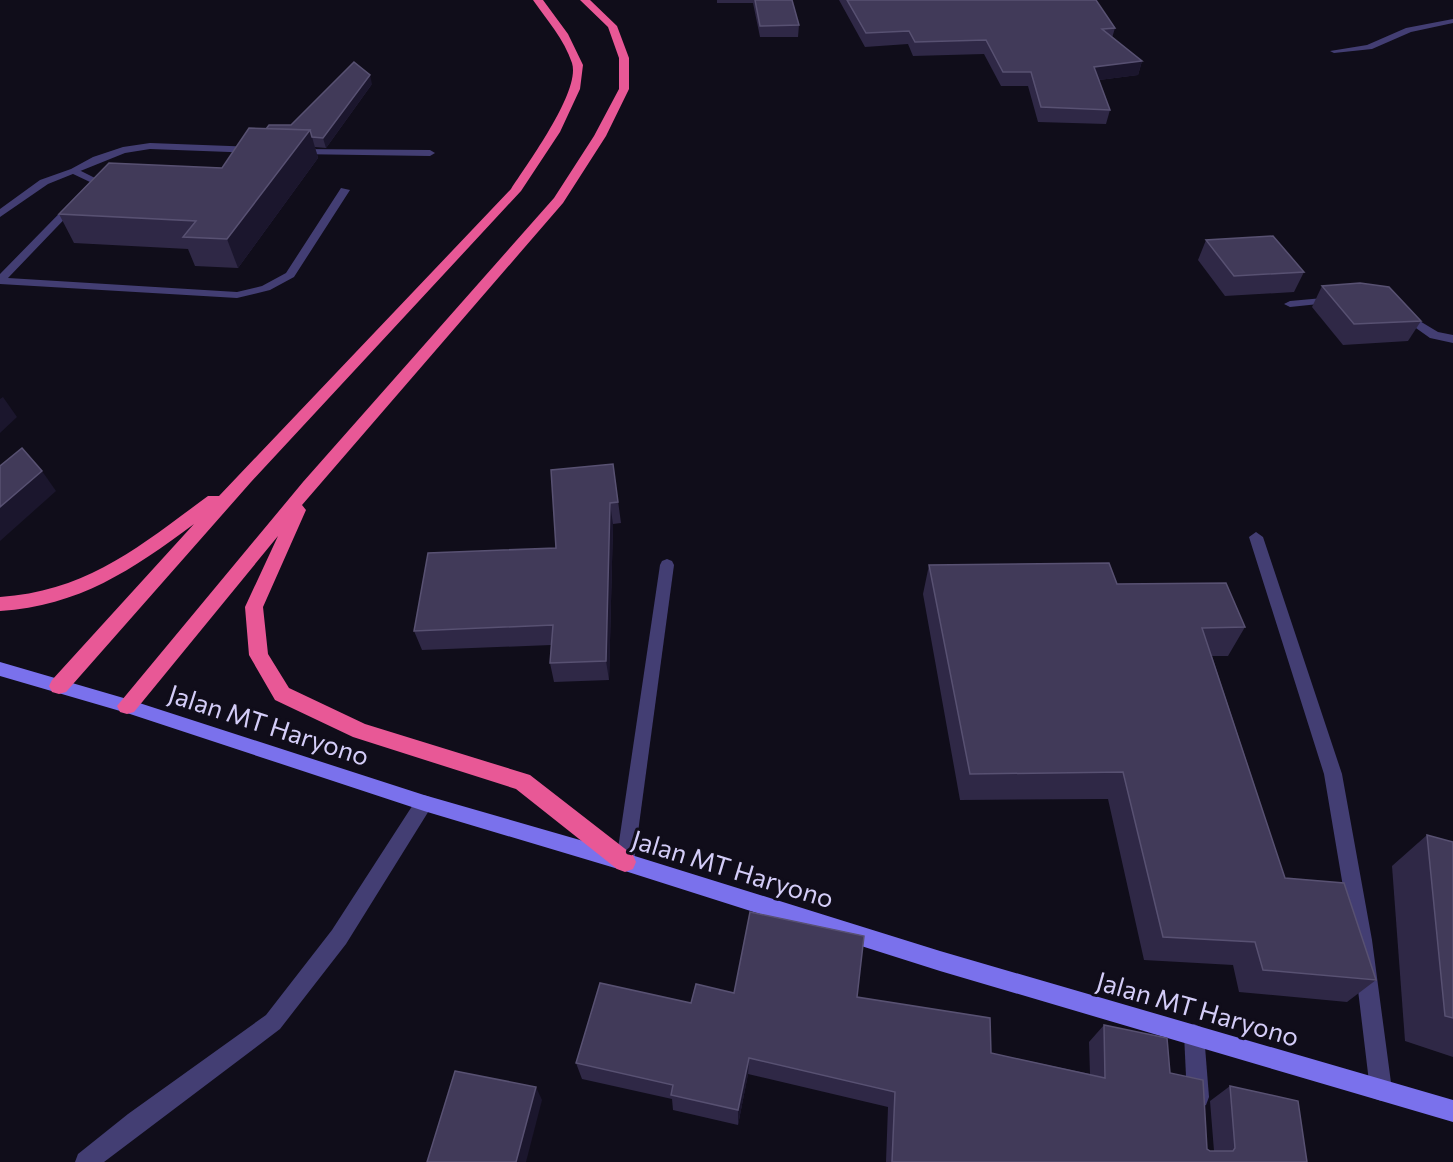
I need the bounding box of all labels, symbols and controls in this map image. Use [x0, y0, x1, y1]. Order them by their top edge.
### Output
street label: Jalan MT Haryono [165, 677, 373, 771]
street label: Jalan MT Haryono [628, 823, 838, 913]
street label: Jalan MT Haryono [1093, 964, 1303, 1052]

